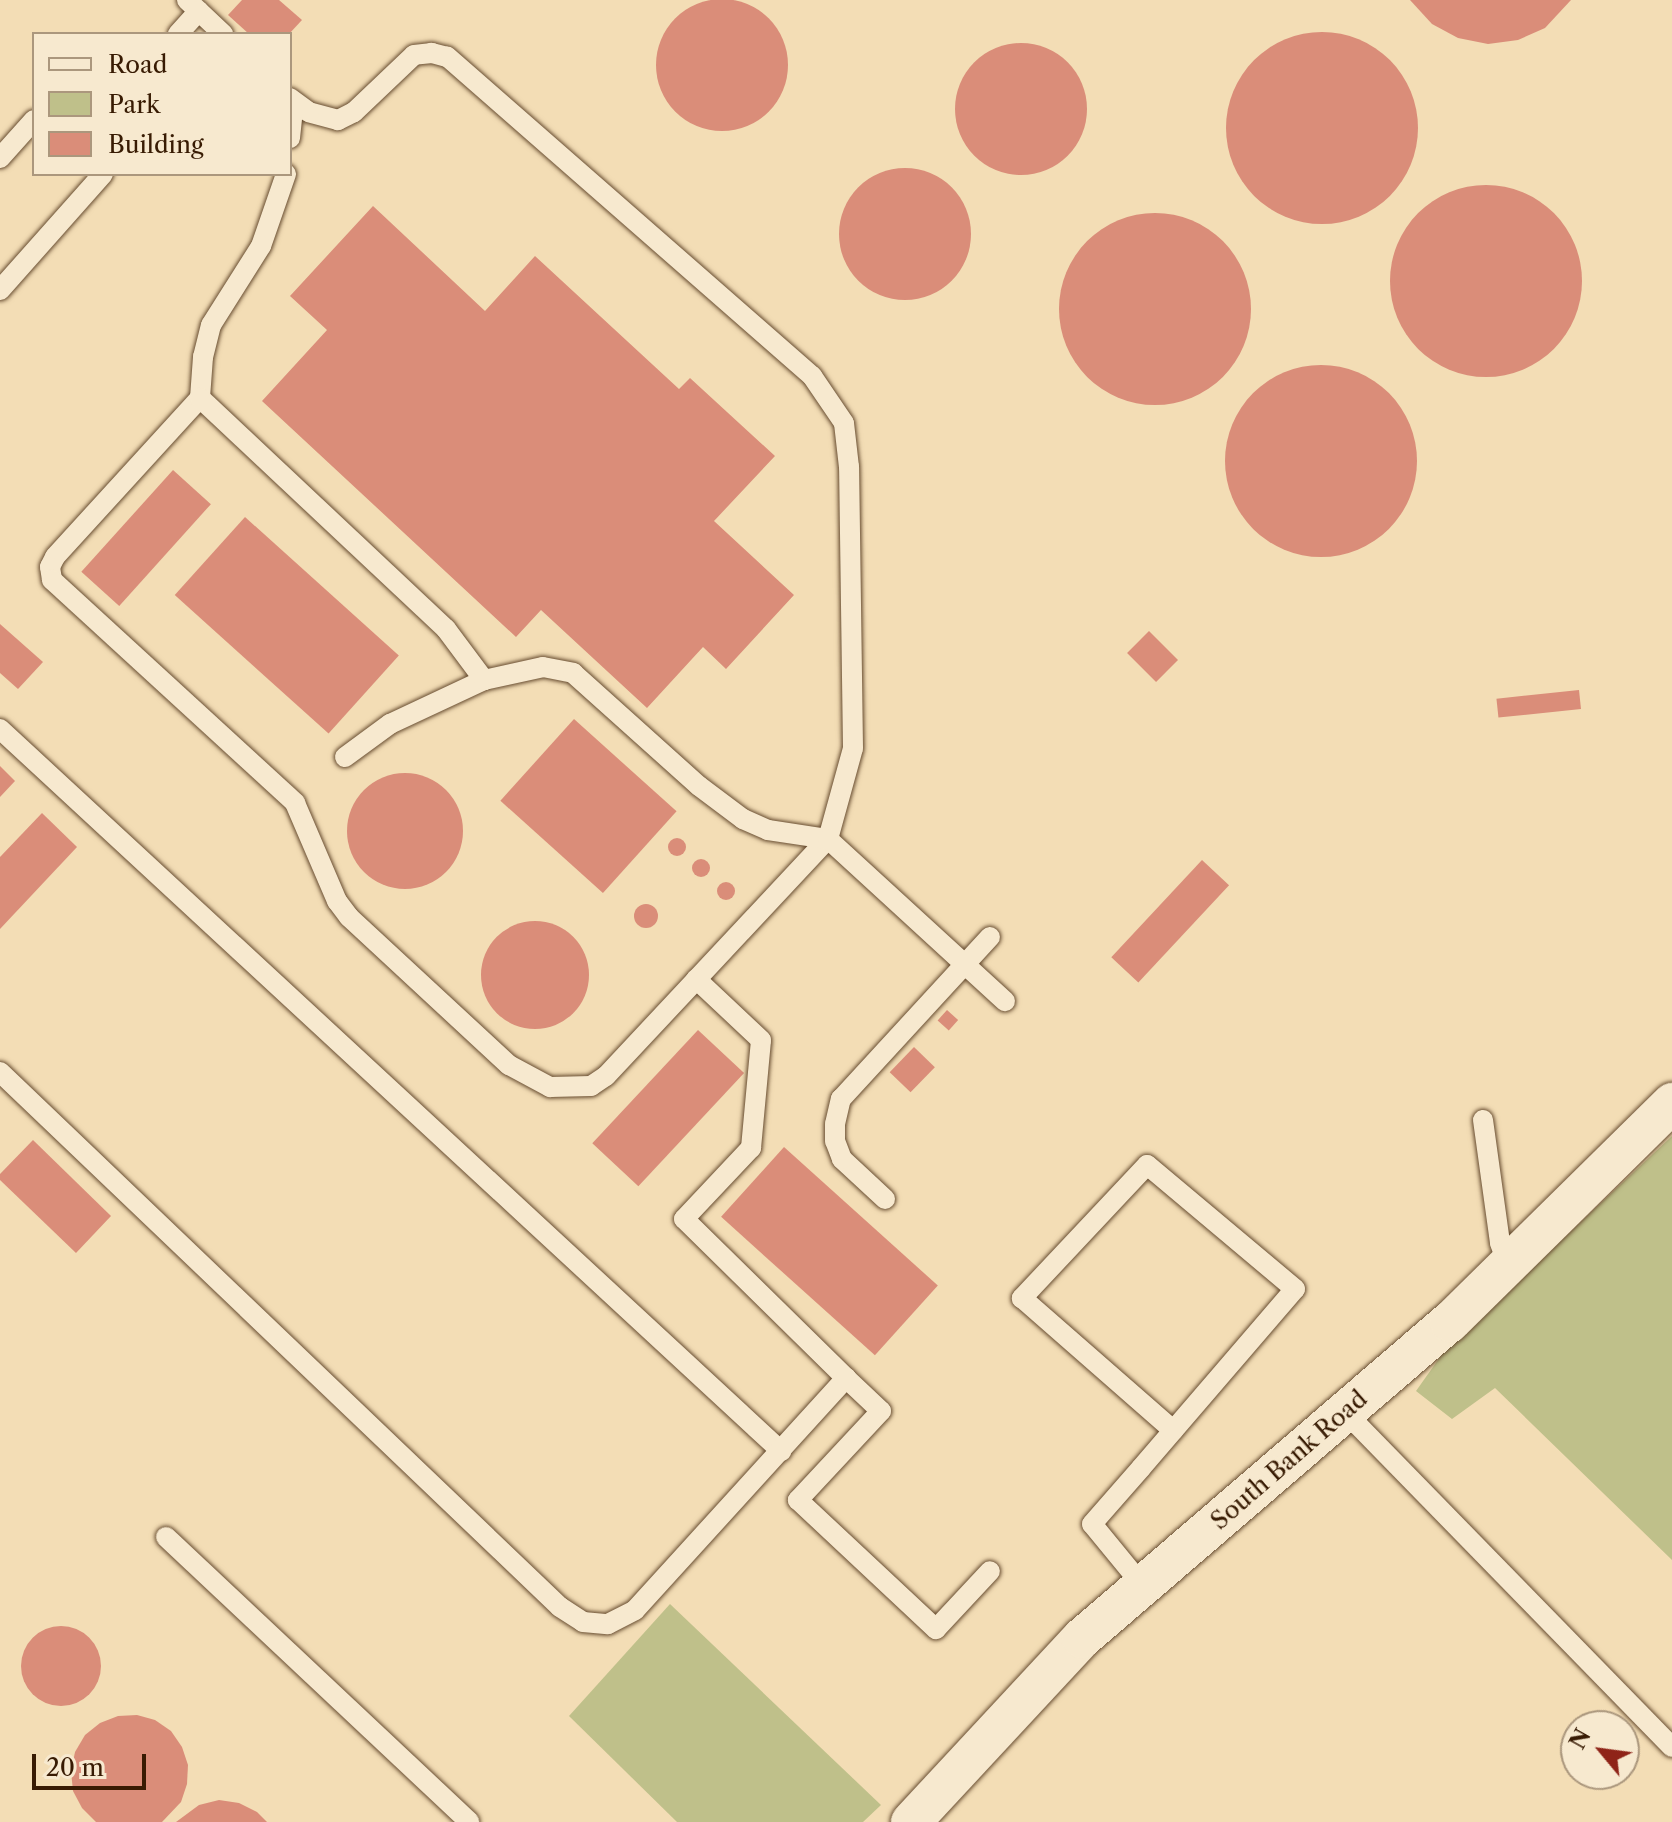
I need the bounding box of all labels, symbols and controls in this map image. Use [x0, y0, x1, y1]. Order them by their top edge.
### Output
legend [32, 32, 292, 176]
text: Road [108, 50, 167, 79]
text: Park [108, 90, 160, 119]
text: Building [108, 130, 204, 159]
street label: South Bank Road [1205, 1384, 1373, 1536]
north arrow [1560, 1710, 1640, 1790]
text: N [1564, 1724, 1597, 1754]
scale bar [36, 1738, 150, 1788]
text: 20 m [46, 1753, 104, 1782]

